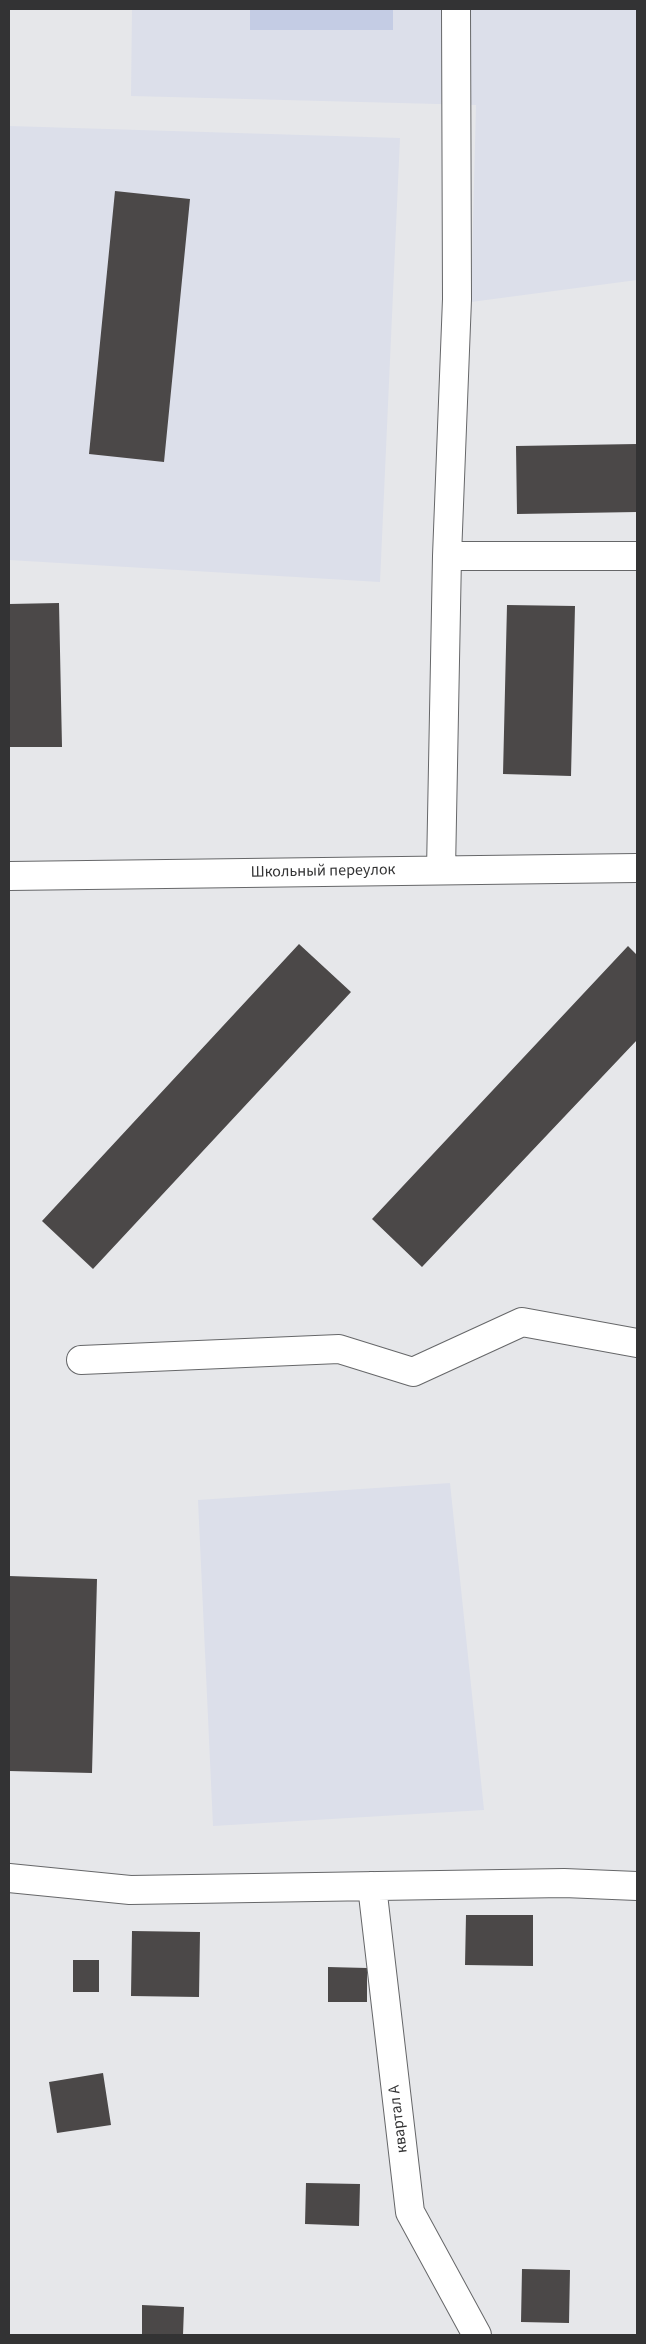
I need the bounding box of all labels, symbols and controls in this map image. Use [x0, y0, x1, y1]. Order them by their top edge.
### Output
street label: Школьный переулок [250, 861, 396, 883]
street label: квартал А [385, 2084, 413, 2154]

